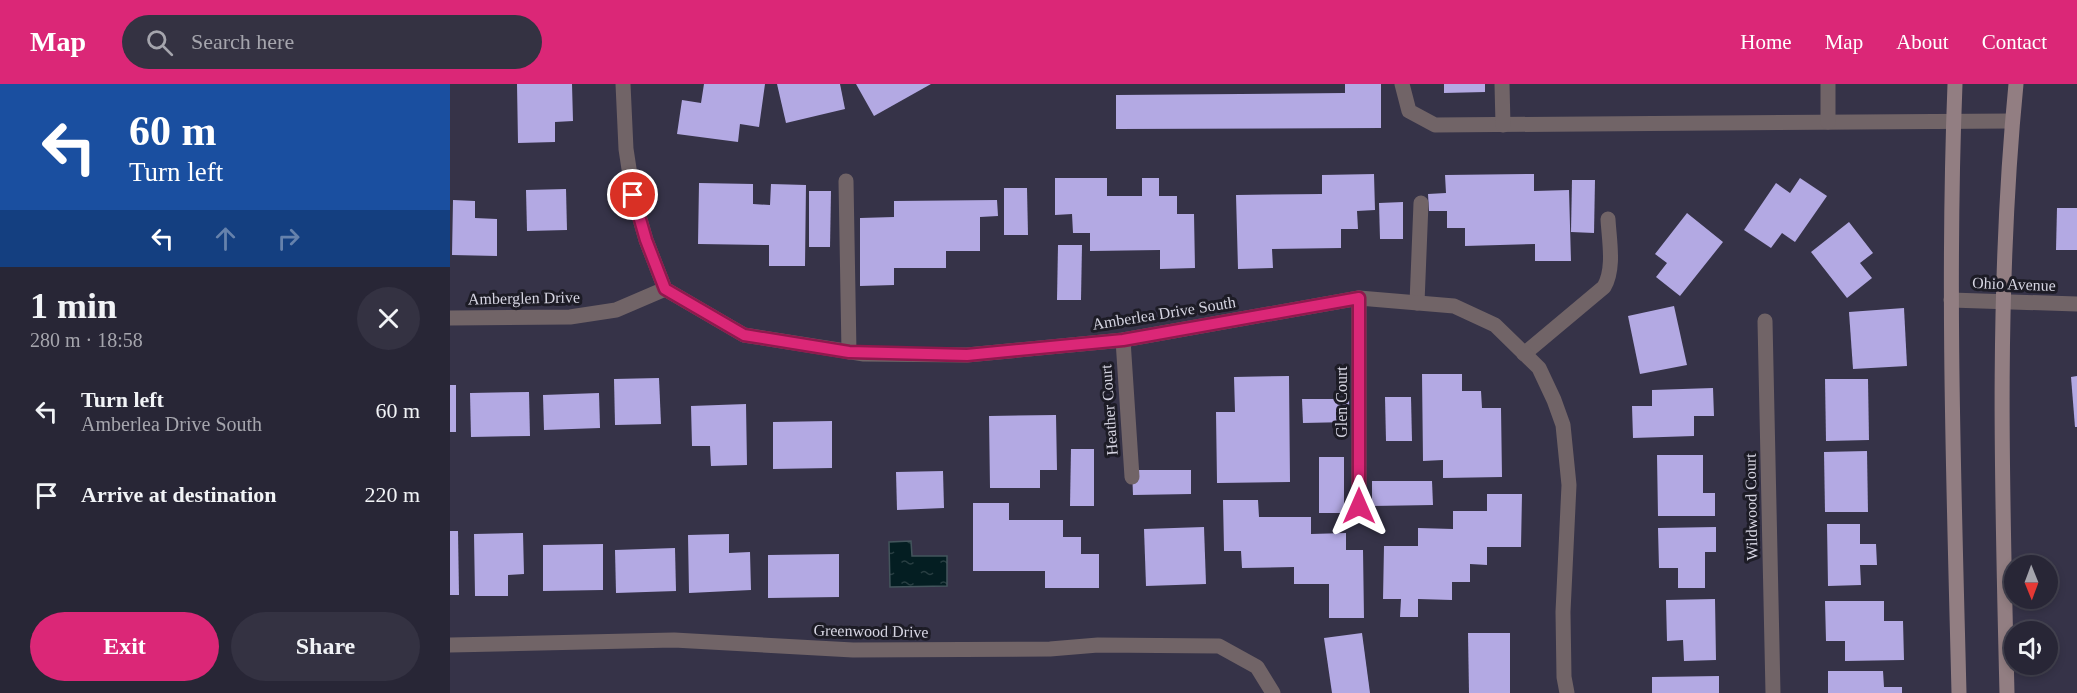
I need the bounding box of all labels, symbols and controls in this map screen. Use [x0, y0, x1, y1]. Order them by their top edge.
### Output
search box [122, 15, 542, 69]
text: Map [30, 26, 86, 57]
icon: search [143, 26, 176, 59]
text: Search here [191, 29, 294, 54]
text: Home [1740, 30, 1792, 54]
text: Map [1825, 30, 1863, 54]
text: About [1896, 30, 1949, 54]
text: Contact [1982, 30, 2047, 54]
icon: left [30, 108, 108, 186]
text: 60 m [129, 108, 217, 154]
text: Turn left [129, 157, 223, 187]
pin [607, 169, 658, 220]
icon: arrive [616, 178, 649, 211]
icon: left [146, 222, 179, 255]
icon: ahead [209, 222, 242, 255]
icon: right [272, 222, 305, 255]
street label: Ohio Avenue [1972, 274, 2056, 294]
text: 1 min [30, 286, 117, 326]
button: close [357, 287, 420, 350]
street label: Amberglen Drive [468, 289, 580, 308]
street label: Amberlea Drive South [1091, 293, 1237, 333]
text: 280 m · 18:58 [30, 329, 143, 351]
street label: Heather Court [1097, 363, 1121, 456]
street label: Glen Court [1333, 366, 1350, 438]
text: Turn left [81, 387, 164, 412]
icon: left [30, 395, 63, 428]
text: 60 m [375, 398, 420, 423]
text: Amberlea Drive South [81, 413, 262, 435]
street label: Wildwood Court [1742, 453, 1760, 561]
position arrow [1327, 474, 1391, 538]
icon: arrive [30, 479, 63, 512]
text: Arrive at destination [81, 482, 277, 507]
text: 220 m [364, 482, 420, 507]
north arrow [2004, 555, 2058, 609]
map controls [2004, 555, 2058, 675]
button: Exit [30, 612, 219, 681]
button: Share [231, 612, 420, 681]
street label: Greenwood Drive [813, 621, 929, 641]
button: sound [2004, 621, 2058, 675]

